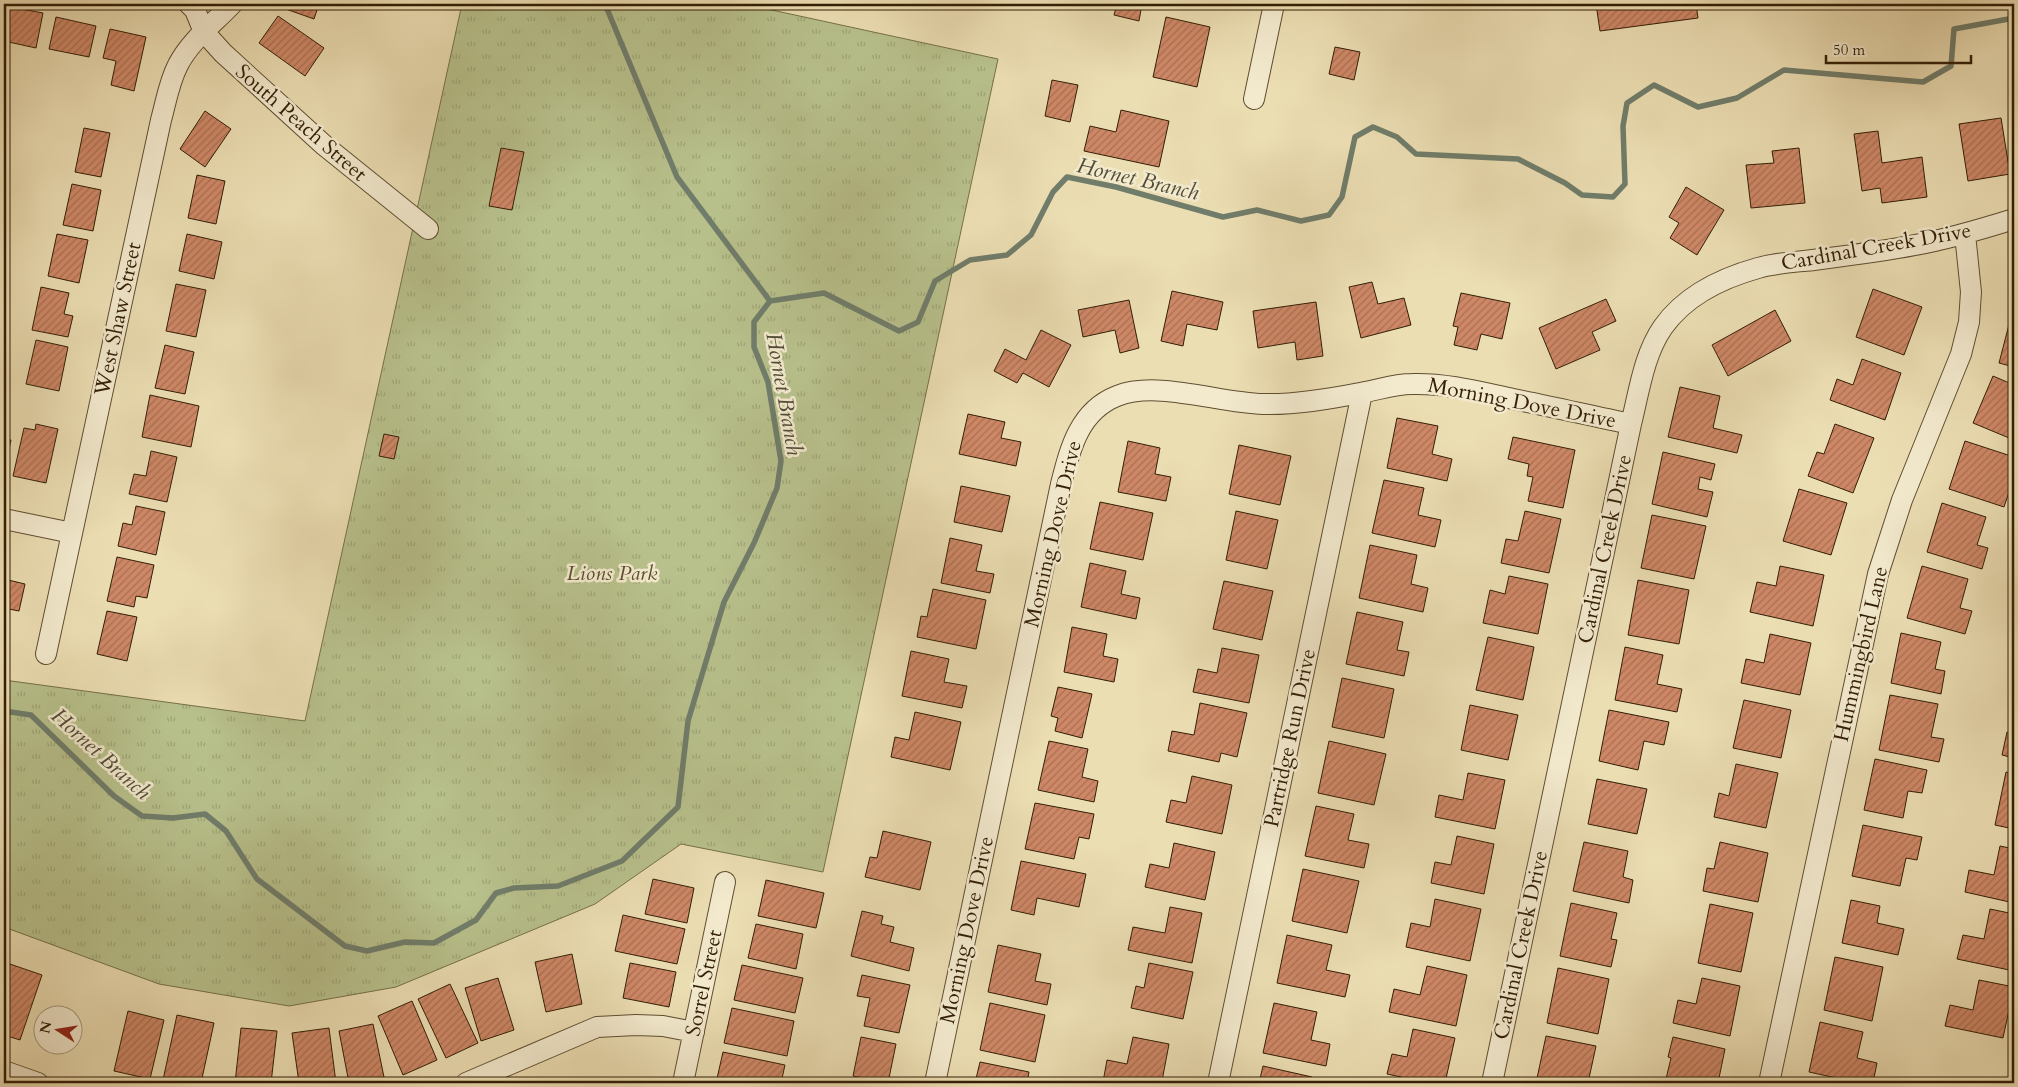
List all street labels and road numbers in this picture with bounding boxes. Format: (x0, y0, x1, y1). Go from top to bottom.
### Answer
street label: South Peach Street (229, 58, 373, 188)
street label: Cardinal Creek Drive (1779, 216, 1973, 278)
street label: West Shaw Street (87, 239, 148, 399)
street label: Morning Dove Drive (1425, 371, 1619, 435)
street label: Morning Dove Drive (1017, 438, 1089, 630)
street label: Cardinal Creek Drive (1571, 452, 1639, 646)
street label: Hummingbird Lane (1827, 563, 1895, 745)
street label: Partridge Run Drive (1257, 646, 1323, 830)
street label: Morning Dove Drive (933, 834, 1001, 1026)
street label: Cardinal Creek Drive (1487, 848, 1555, 1042)
street label: Sorrel Street (679, 927, 730, 1039)

